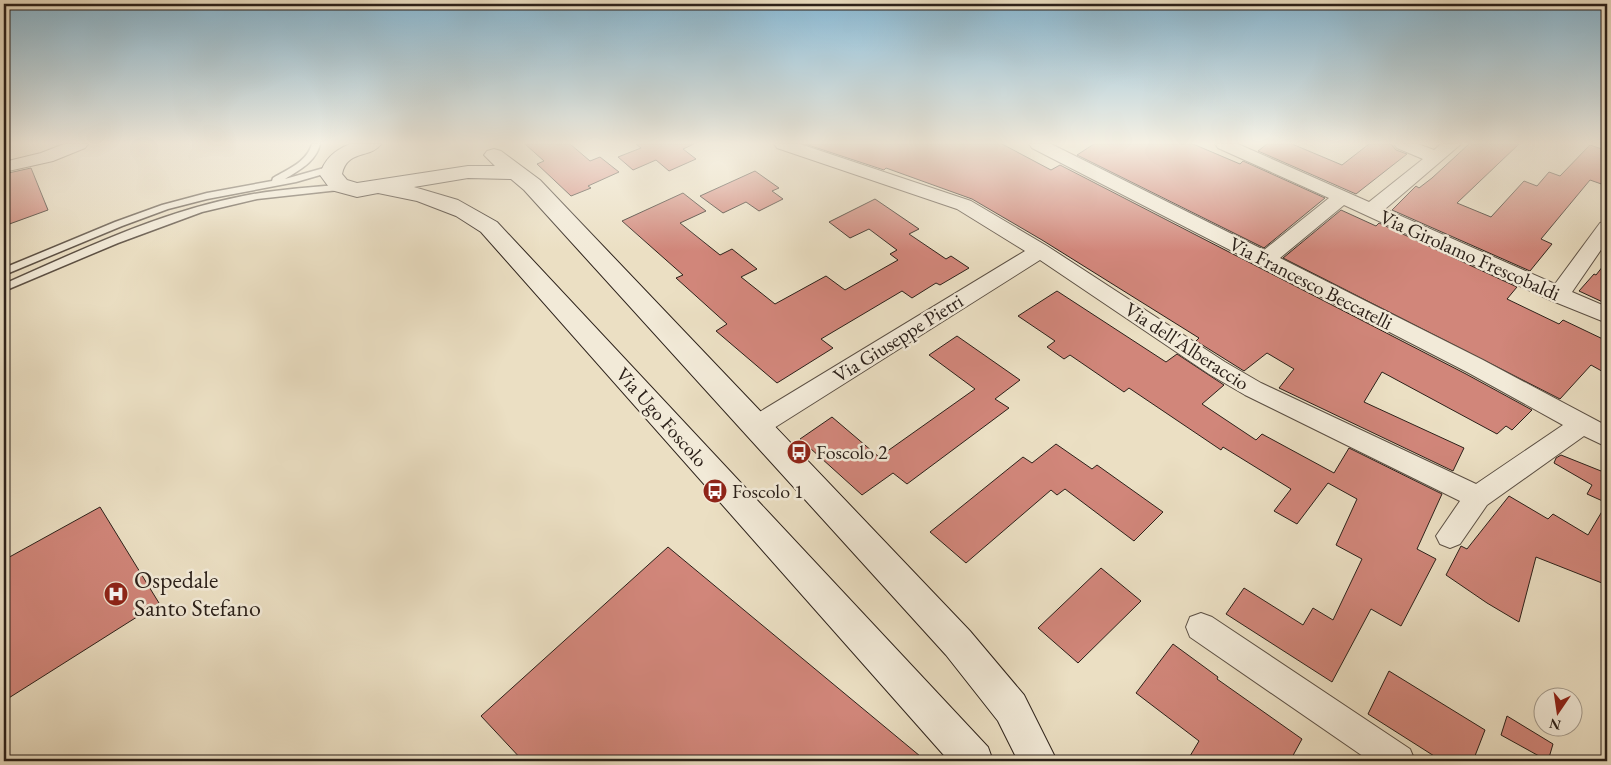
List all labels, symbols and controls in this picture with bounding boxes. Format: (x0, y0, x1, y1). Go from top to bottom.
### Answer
street label: Via Girolamo Frescobaldi (1376, 204, 1564, 306)
street label: Via Francesco Beccatelli (1225, 230, 1397, 336)
street label: Via Giuseppe Pietri (828, 288, 968, 388)
street label: Via dell'Alberaccio (1120, 296, 1254, 396)
street label: Via Ugo Foscolo (610, 362, 714, 472)
bus stop icon: Foscolo 2 (786, 439, 812, 465)
place label: Foscolo 2 (816, 439, 888, 465)
bus stop icon: Foscolo 1 (702, 478, 728, 504)
place label: Foscolo 1 (732, 478, 804, 504)
place label: Ospedale Santo Stefano (134, 564, 261, 623)
hospital icon: Ospedale Santo Stefano (103, 581, 129, 607)
north arrow (1534, 688, 1584, 738)
text: N (1547, 714, 1563, 735)

